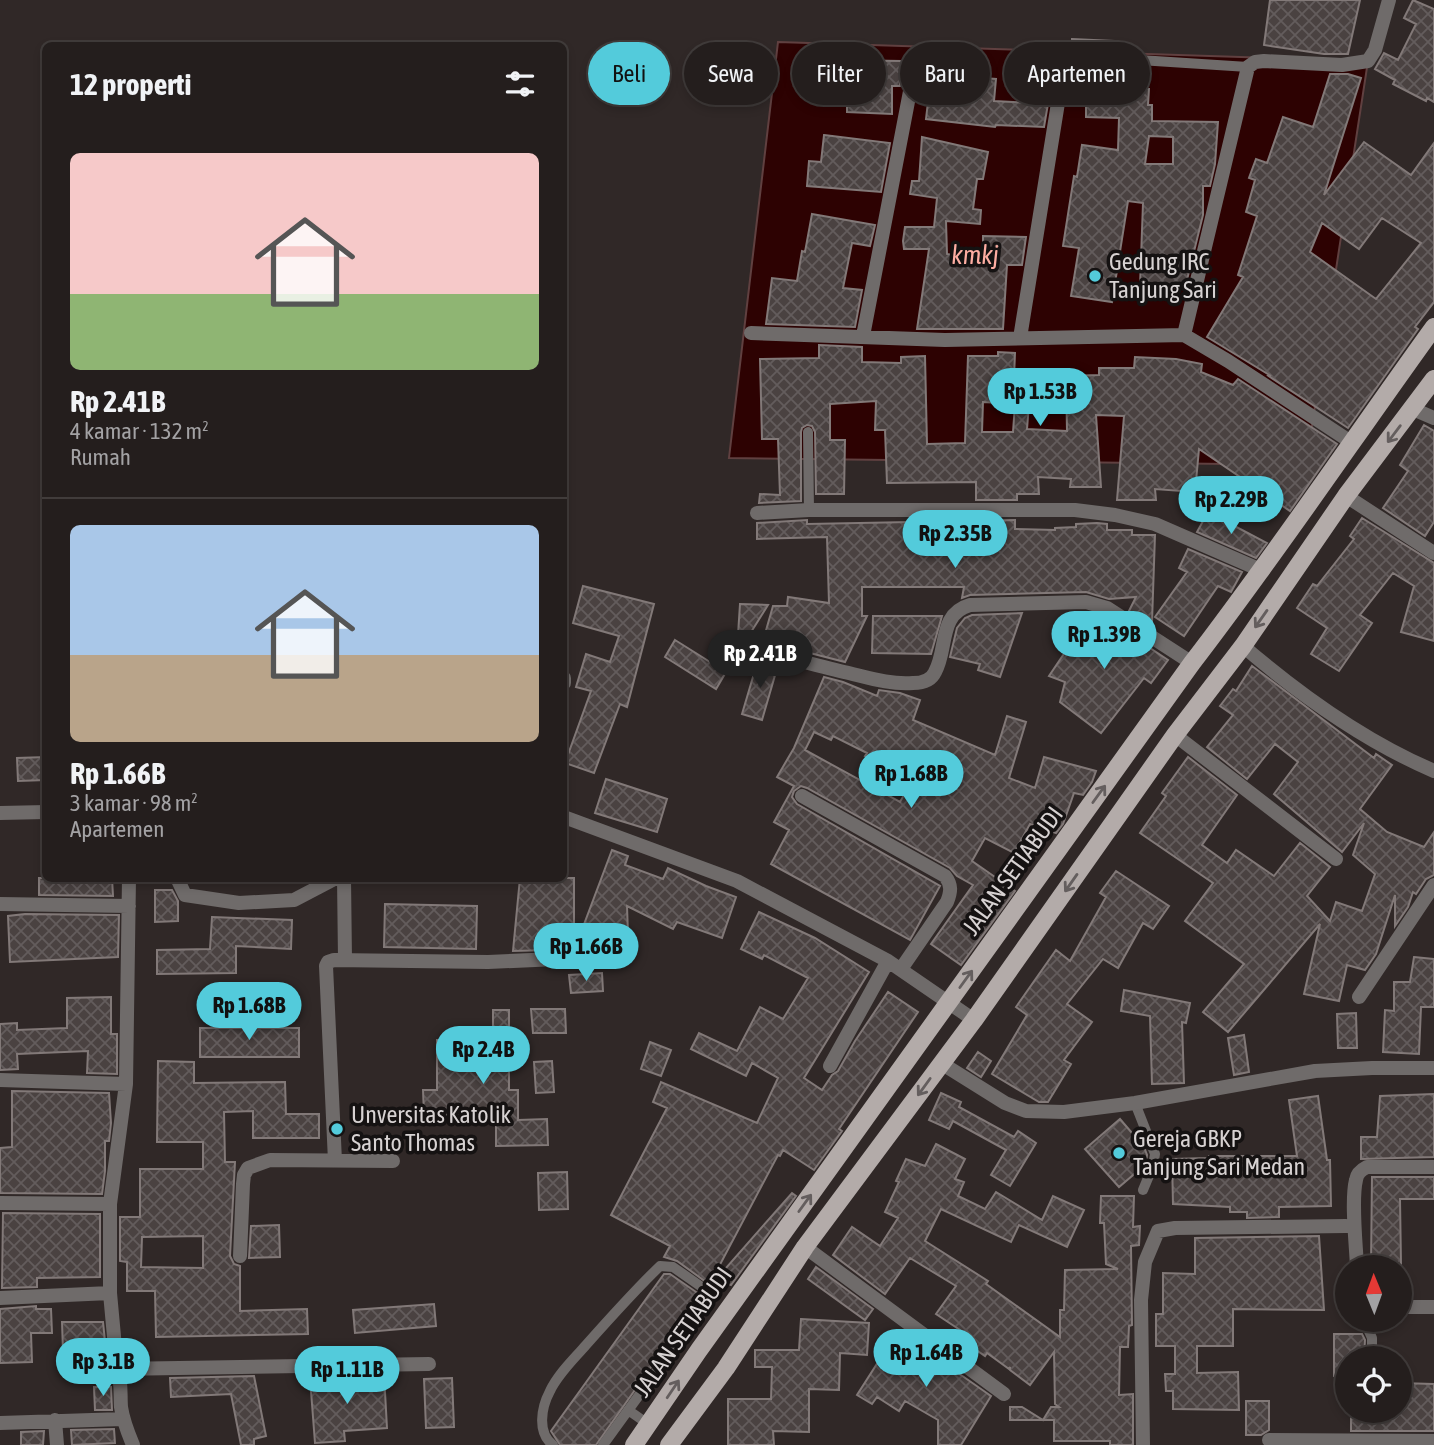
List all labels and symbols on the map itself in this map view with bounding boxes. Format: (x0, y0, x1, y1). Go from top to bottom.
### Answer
water label: kmkj (951, 240, 999, 270)
place label: Gedung IRC Tanjung Sari (1109, 248, 1217, 303)
marker: Gedung IRC Tanjung Sari (1087, 268, 1103, 284)
pin: Rp 1.53B (968, 368, 1112, 428)
one-way arrow (1386, 424, 1401, 443)
pin: Rp 2.29B (1159, 476, 1303, 536)
pin: Rp 2.35B (883, 510, 1027, 570)
one-way arrow (1254, 609, 1268, 628)
pin: Rp 1.39B (1032, 612, 1176, 671)
pin: Rp 2.41B (688, 630, 832, 690)
pin: Rp 1.68B (839, 750, 983, 810)
one-way arrow (1092, 785, 1106, 804)
street label: JALAN SETIABUDI (957, 801, 1068, 940)
one-way arrow (1064, 873, 1078, 892)
pin: Rp 1.66B (514, 923, 658, 983)
one-way arrow (959, 970, 973, 989)
pin: Rp 1.68B (177, 982, 321, 1042)
pin: Rp 2.4B (418, 1026, 548, 1086)
one-way arrow (916, 1077, 931, 1096)
place label: Unversitas Katolik Santo Thomas (351, 1101, 512, 1156)
marker: Unversitas Katolik Santo Thomas (329, 1121, 345, 1137)
place label: Gereja GBKP Tanjung Sari Medan (1133, 1125, 1305, 1180)
marker: Gereja GBKP Tanjung Sari Medan (1111, 1145, 1127, 1161)
one-way arrow (797, 1194, 812, 1213)
north arrow (1335, 1255, 1412, 1332)
street label: JALAN SETIABUDI (628, 1262, 737, 1402)
pin: Rp 1.64B (854, 1330, 998, 1389)
pin: Rp 3.1B (38, 1338, 168, 1398)
pin: Rp 1.11B (275, 1346, 419, 1406)
one-way arrow (666, 1379, 680, 1399)

